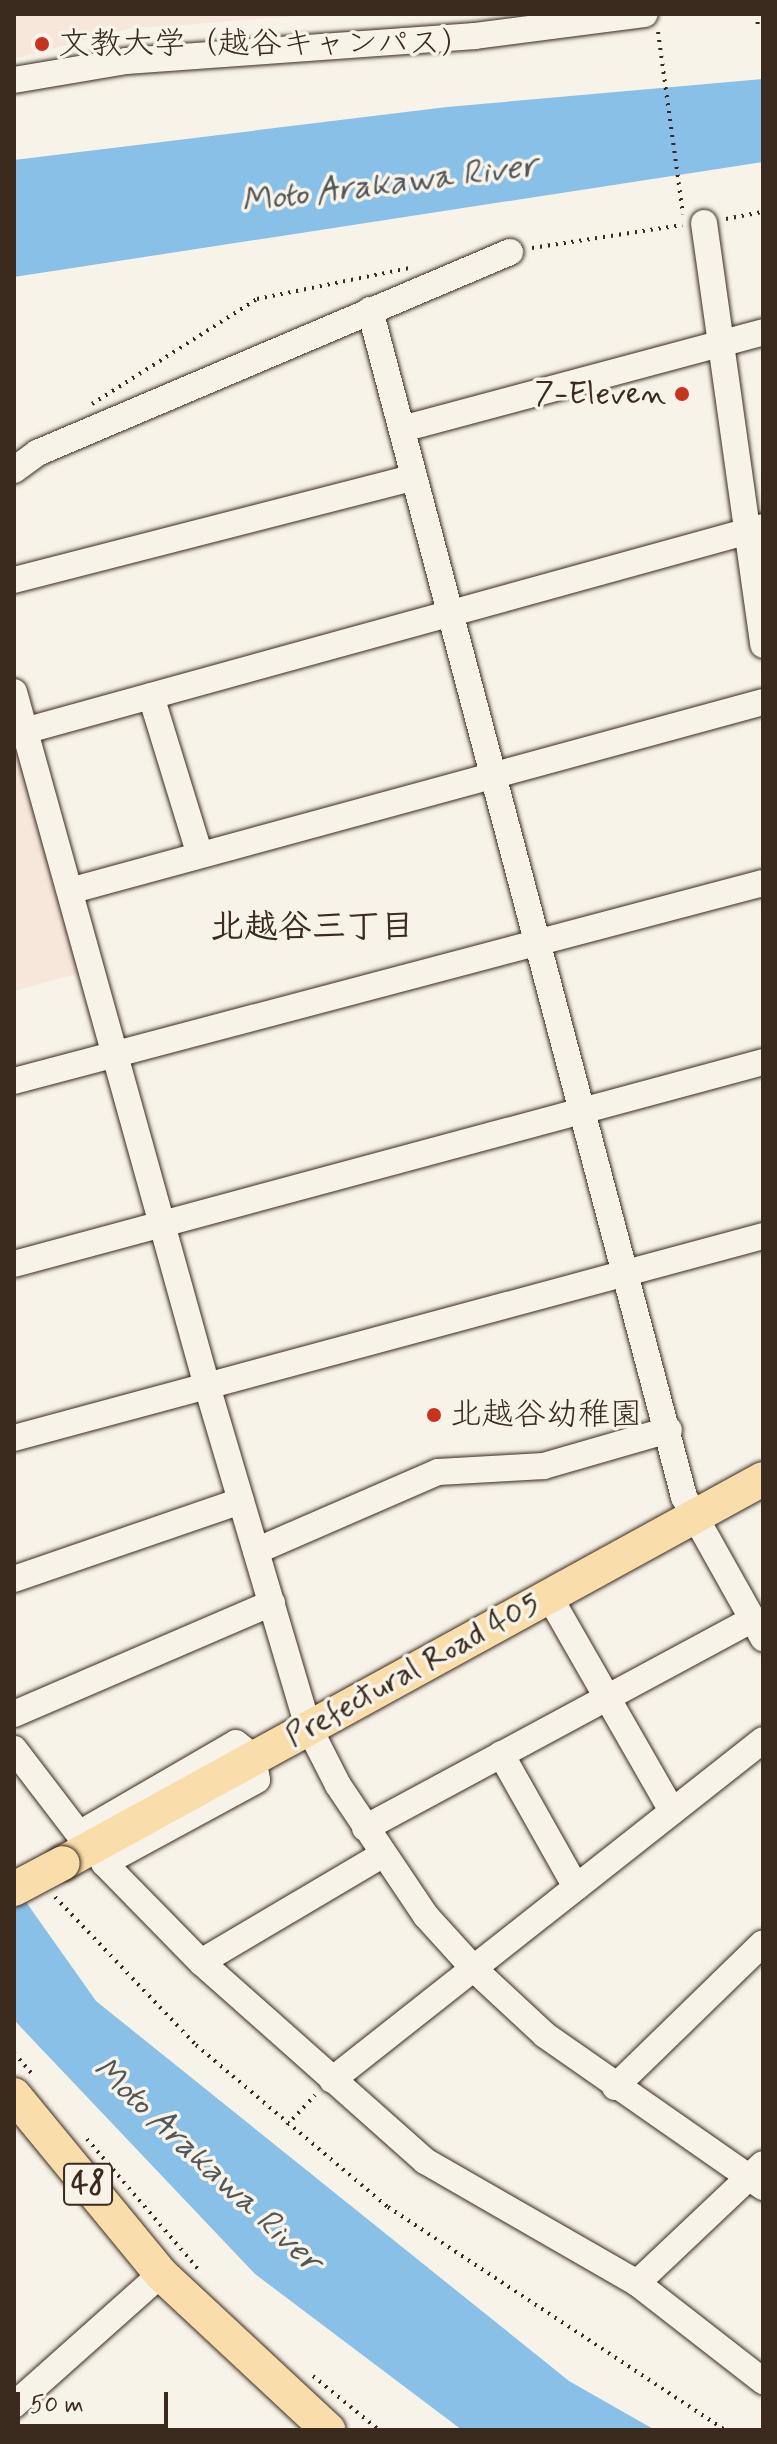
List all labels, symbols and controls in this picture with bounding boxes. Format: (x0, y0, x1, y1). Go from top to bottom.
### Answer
place label: 文教大学（越谷キャンパス） (58, 25, 474, 63)
marker: 文教大学（越谷キャンパス） (33, 35, 51, 53)
water label: Moto Arakawa River (239, 146, 539, 222)
place label: 7-Eleven (534, 375, 666, 413)
marker: 7-Eleven (673, 385, 691, 403)
district label: 北越谷三丁目 (210, 908, 414, 948)
place label: 北越谷幼稚園 (450, 1396, 642, 1434)
marker: 北越谷幼稚園 (425, 1406, 443, 1424)
street label: Prefectural Road 405 (280, 1584, 546, 1756)
water label: Moto Arakawa River (85, 2049, 329, 2281)
road number: 48 (62, 2158, 114, 2210)
scale bar (20, 2376, 172, 2426)
text: 50 m (30, 2390, 84, 2421)

